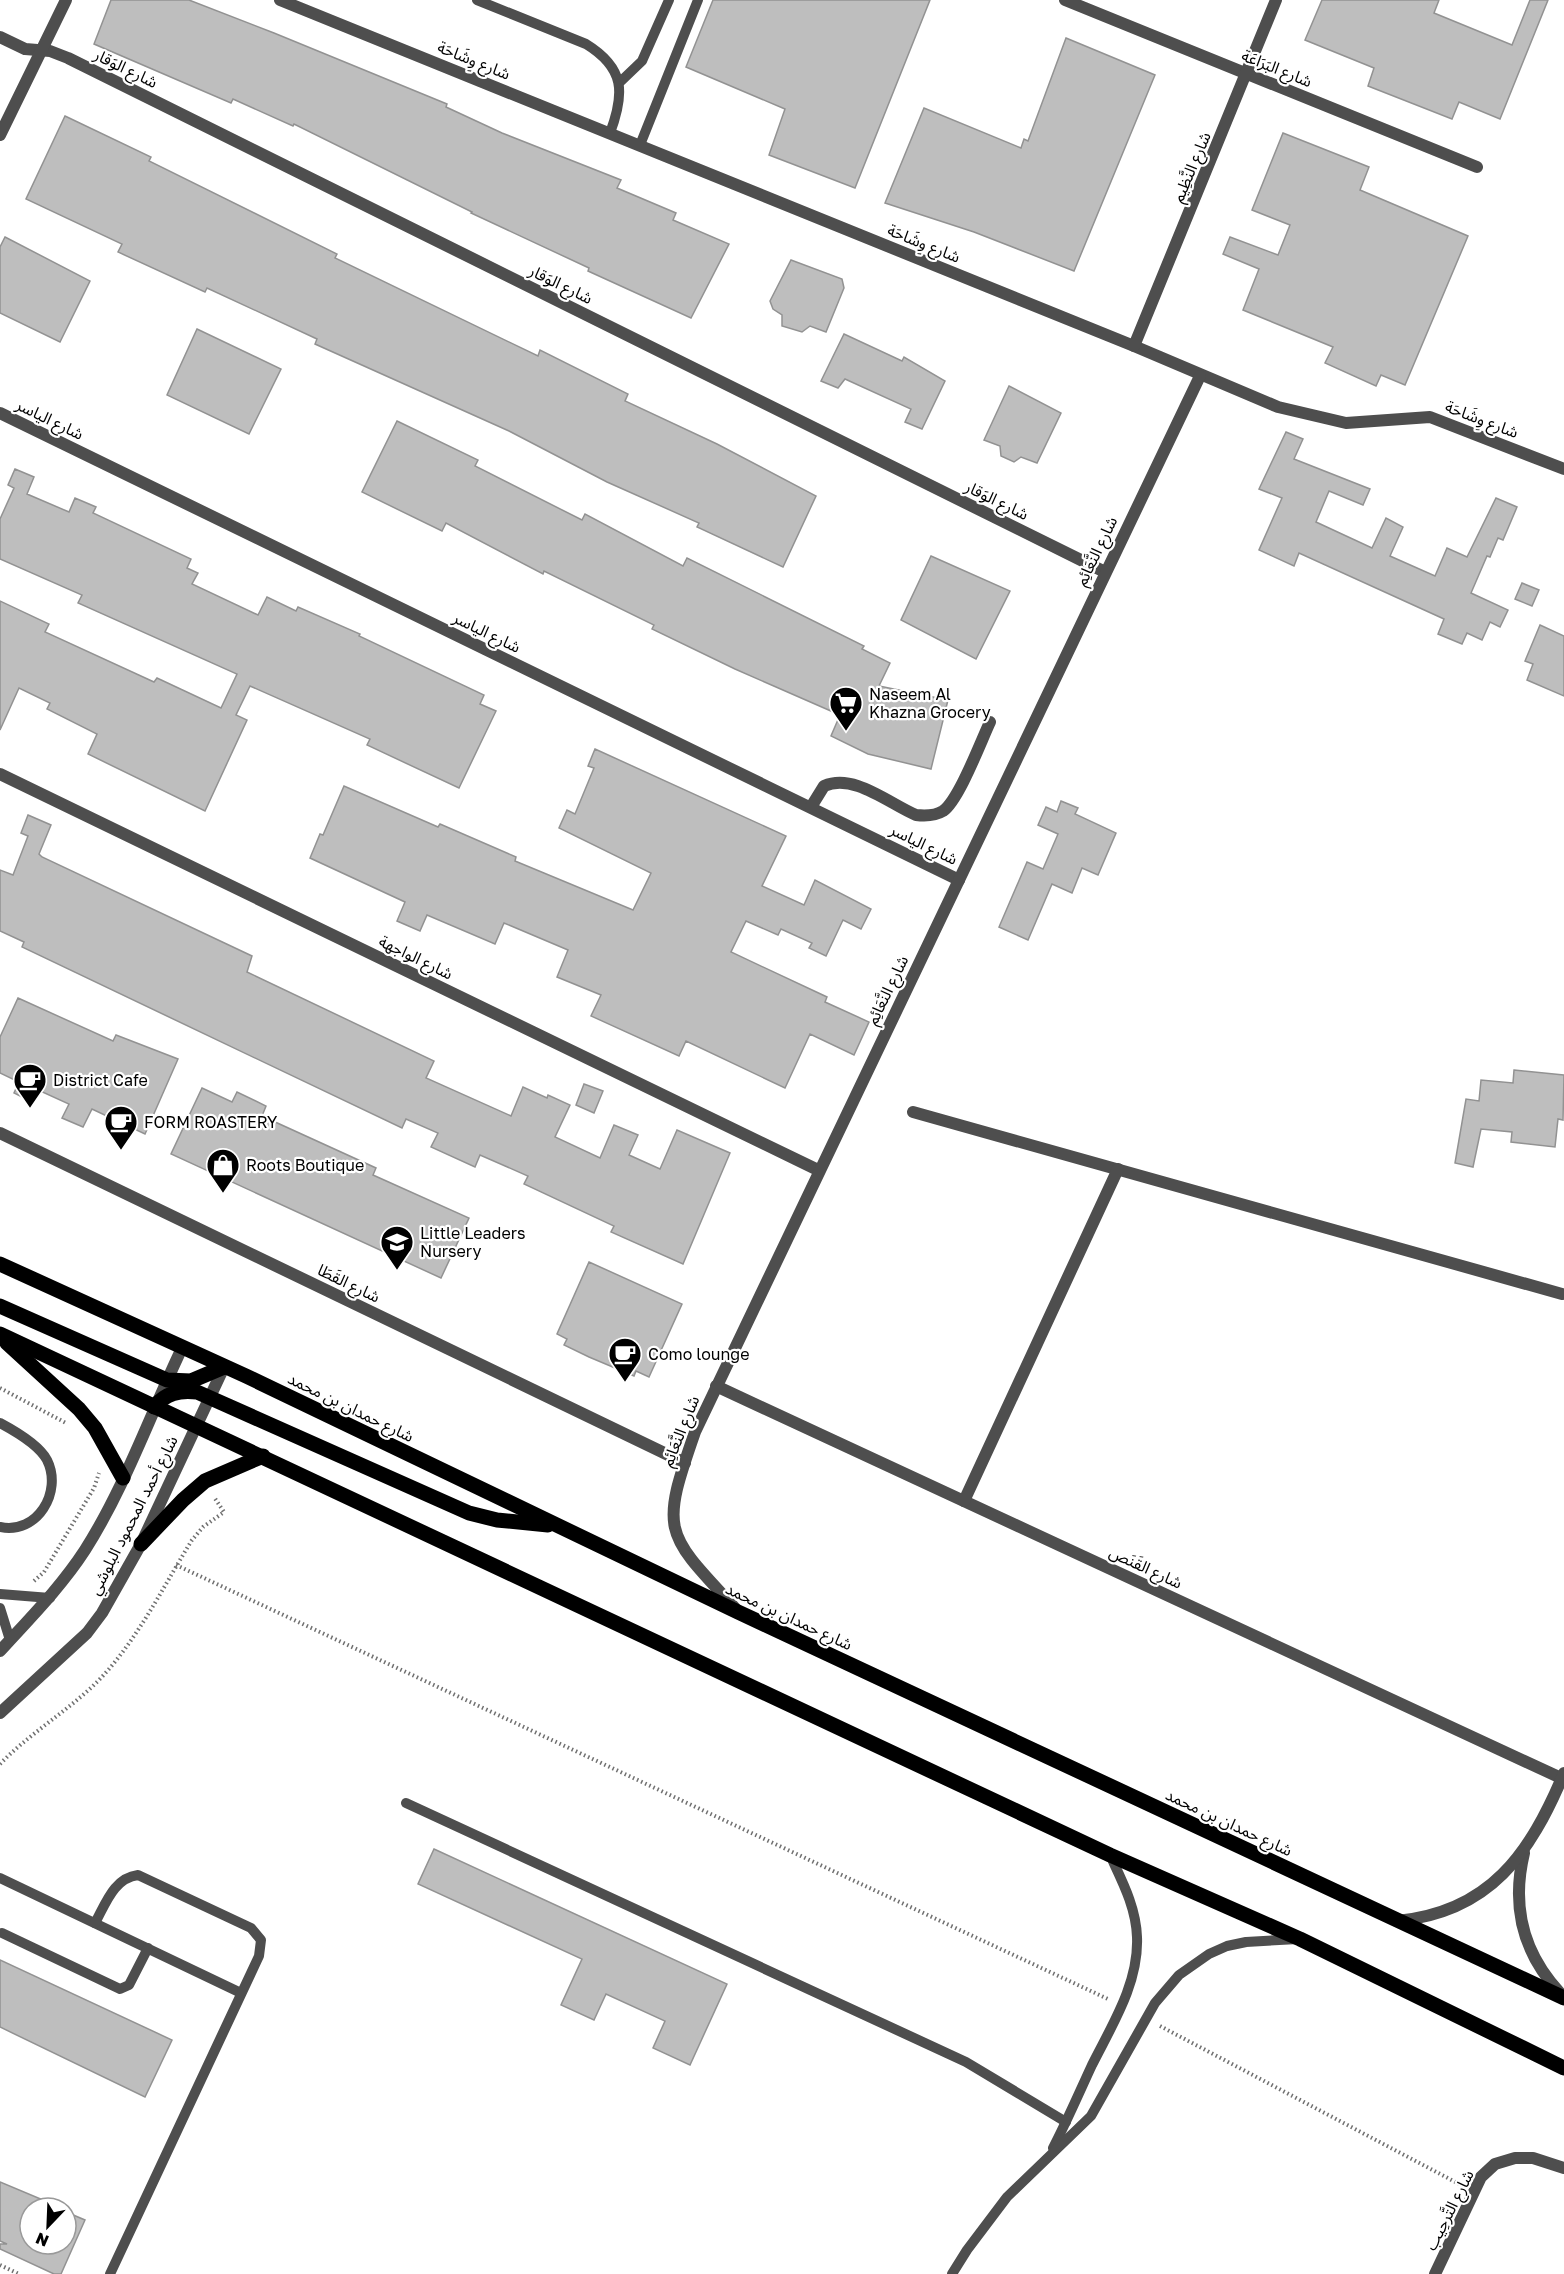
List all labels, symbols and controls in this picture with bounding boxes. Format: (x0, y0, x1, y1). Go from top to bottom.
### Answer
street label: شارع وِشَاحَة (434, 36, 513, 86)
street label: شارع الوَقار (89, 44, 161, 95)
street label: شارع البَرَاعَة (1238, 45, 1315, 94)
street label: شارع النَّظِيم (1167, 129, 1218, 207)
street label: شارع وِشَاحَة (884, 219, 963, 269)
street label: شارع الوَقار (524, 260, 596, 311)
street label: شارع الياسر (11, 394, 87, 447)
street label: شارع وِشَاحَة (1442, 396, 1521, 445)
street label: شارع الوَقار (960, 476, 1032, 527)
street label: شارع النَّعَائِم (1071, 513, 1124, 590)
street label: شارع الياسر (448, 607, 524, 660)
place label: Naseem Al Khazna Grocery (869, 684, 991, 722)
supermarket icon: Naseem Al Khazna Grocery (828, 685, 864, 732)
street label: شارع الياسر (885, 819, 961, 872)
street label: شارع الواجهة (374, 931, 456, 986)
street label: شارع النَّعَائِم (862, 952, 915, 1029)
cafe icon: District Cafe (12, 1062, 48, 1109)
place label: District Cafe (53, 1070, 148, 1090)
cafe icon: FORM ROASTERY (103, 1104, 139, 1151)
place label: FORM ROASTERY (144, 1112, 278, 1132)
shop icon: Roots Boutique (205, 1147, 241, 1194)
place label: Roots Boutique (246, 1155, 364, 1175)
place label: Little Leaders Nursery (420, 1223, 525, 1261)
school or university icon: Little Leaders Nursery (379, 1224, 415, 1271)
street label: شارع القَطَا (313, 1259, 384, 1309)
cafe icon: Como lounge (607, 1336, 643, 1383)
place label: Como lounge (648, 1344, 749, 1364)
street label: شارع حمدان بن محمد (284, 1368, 417, 1449)
street label: شارع النَّعَائِم (657, 1393, 706, 1471)
street label: شارع أحمد المحمود البلوشي (84, 1432, 185, 1599)
street label: شارع القَنَص (1105, 1541, 1186, 1595)
street label: شارع حمدان بن محمد (721, 1578, 856, 1657)
street label: شارع حمدان بن محمد (1161, 1784, 1296, 1863)
street label: شارع التَّرحِيب (1420, 2166, 1480, 2255)
north arrow (18, 2196, 78, 2256)
text: N (33, 2228, 52, 2251)

